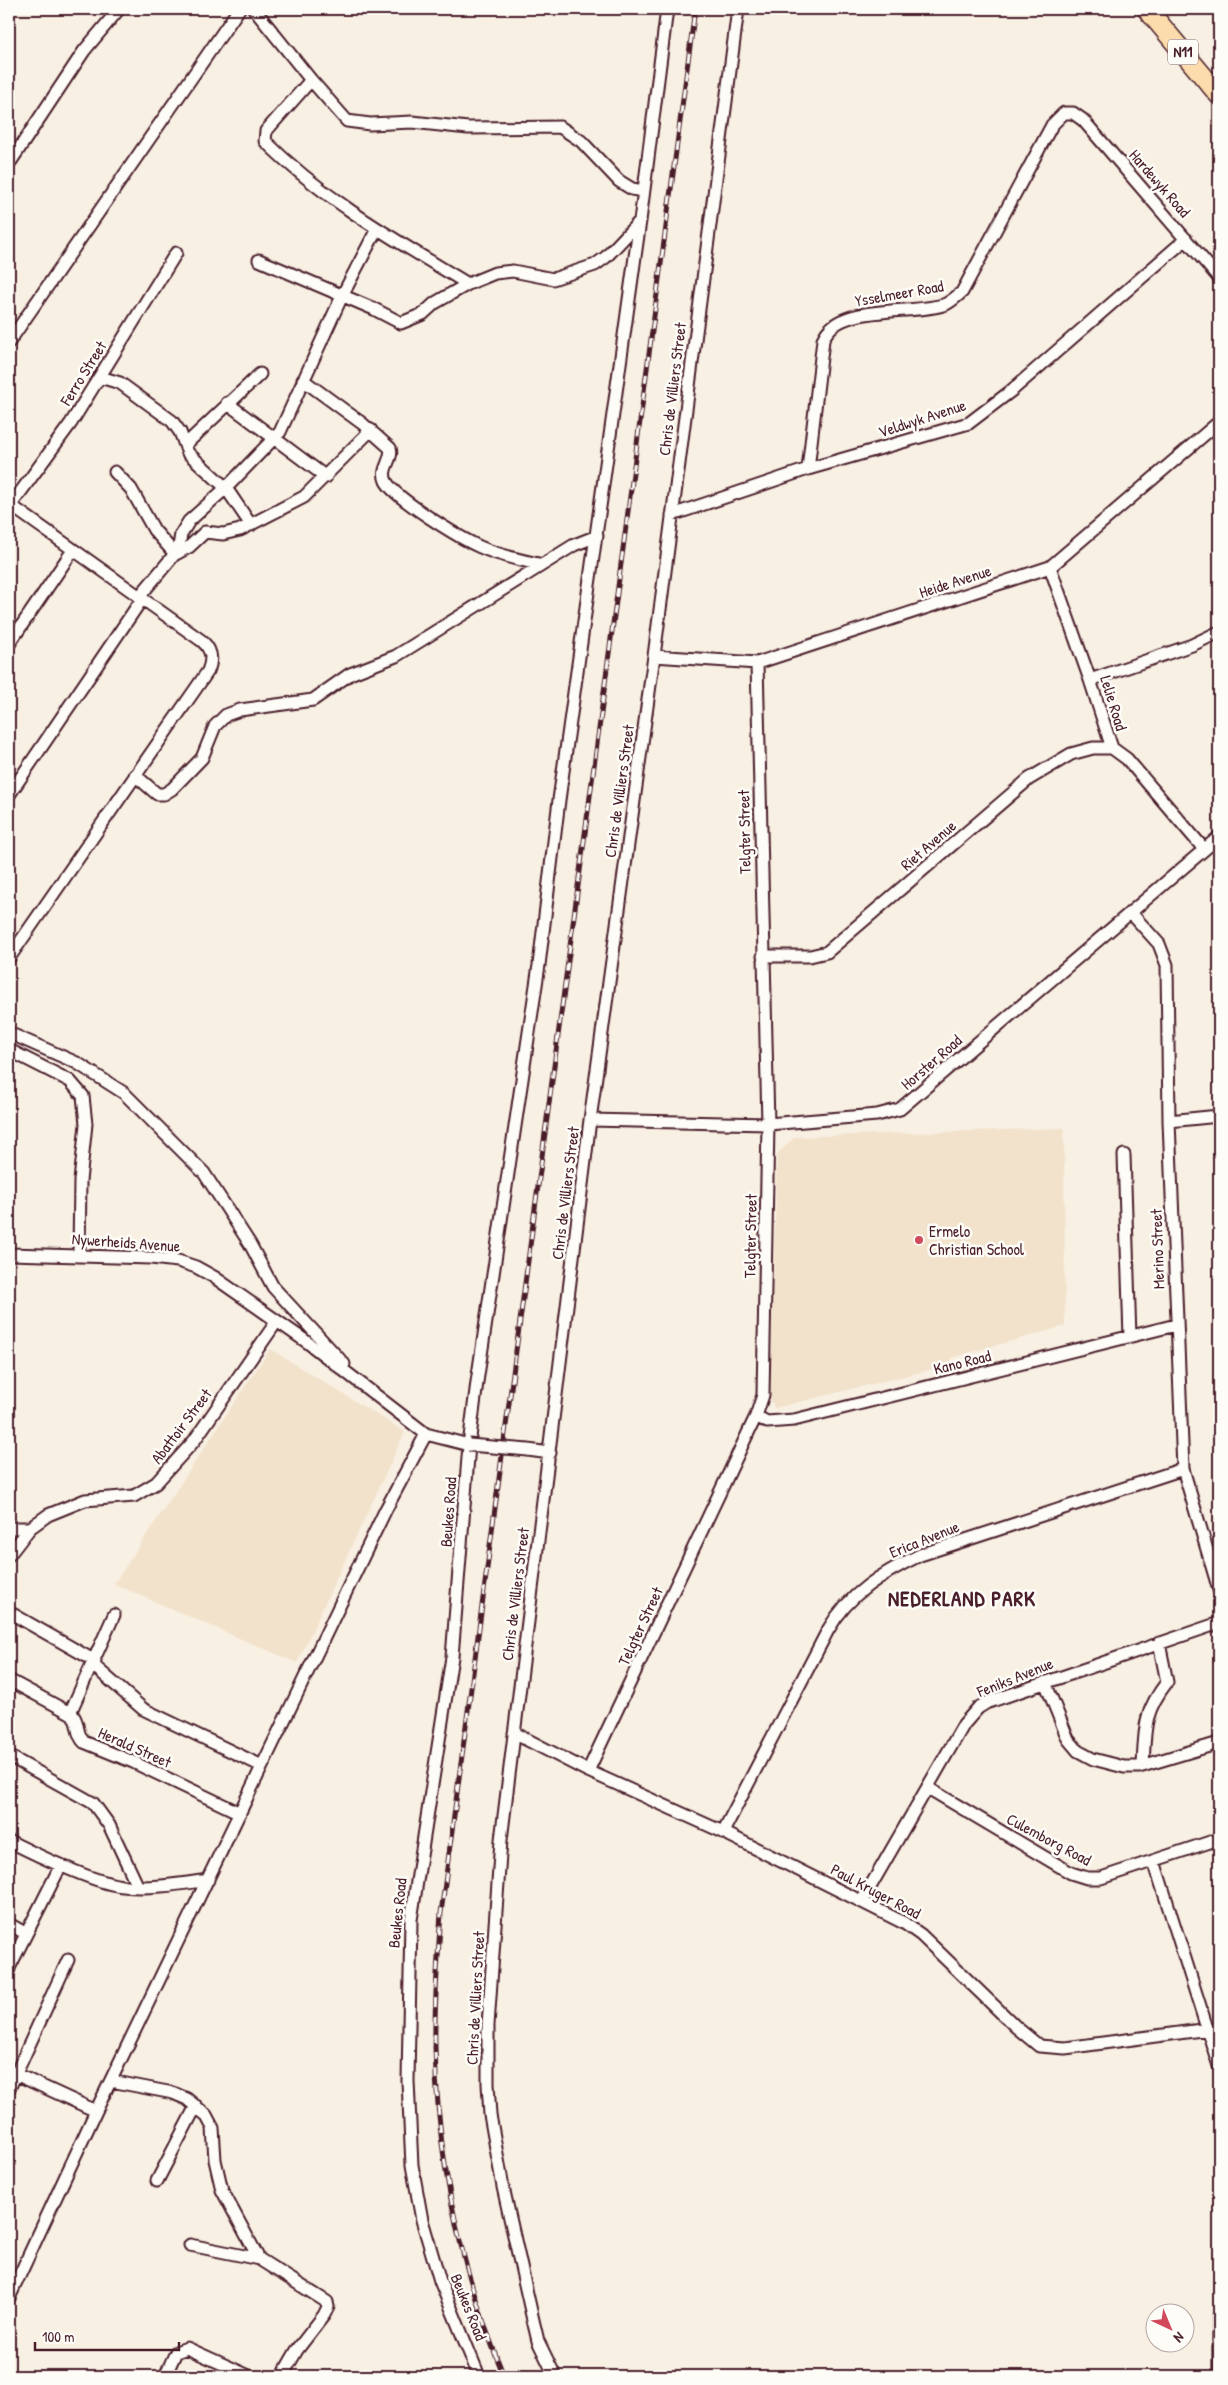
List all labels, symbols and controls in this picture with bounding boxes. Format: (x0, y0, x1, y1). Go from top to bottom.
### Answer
road number: N11 (1168, 40, 1198, 64)
street label: Hardewyk Road (1124, 144, 1196, 222)
street label: Ysselmeer Road (853, 274, 945, 312)
street label: Chris de Villiers Street (653, 321, 691, 457)
street label: Ferro Street (54, 336, 112, 410)
street label: Veldwyk Avenue (875, 393, 969, 443)
street label: Heide Avenue (916, 559, 994, 603)
street label: Lelie Road (1095, 673, 1133, 733)
street label: Chris de Villiers Street (599, 723, 639, 859)
street label: Telgter Street (732, 789, 756, 874)
street label: Riet Avenue (896, 814, 961, 875)
street label: Horster Road (896, 1029, 966, 1095)
street label: Chris de Villiers Street (546, 1125, 584, 1261)
street label: Telgter Street (738, 1193, 762, 1278)
street label: Merino Street (1145, 1208, 1169, 1289)
place label: Ermelo Christian School (929, 1220, 1025, 1260)
street label: Nywerheids Avenue (71, 1227, 182, 1257)
marker: Ermelo Christian School (913, 1234, 925, 1246)
street label: Kano Road (931, 1344, 993, 1380)
street label: Abattoir Street (145, 1384, 217, 1468)
street label: Beukes Road (435, 1476, 461, 1548)
street label: Erica Avenue (886, 1515, 963, 1563)
street label: Chris de Villiers Street (496, 1526, 534, 1662)
street label: Telgter Street (612, 1583, 668, 1669)
district label: NEDERLAND PARK (888, 1584, 1036, 1613)
street label: Feniks Avenue (973, 1652, 1057, 1703)
street label: Herald Street (95, 1721, 175, 1773)
street label: Culemborg Road (1003, 1807, 1095, 1871)
street label: Paul Kruger Road (827, 1858, 925, 1924)
street label: Beukes Road (382, 1877, 412, 1949)
street label: Chris de Villiers Street (461, 1930, 490, 2066)
street label: Beukes Road (446, 2270, 492, 2344)
north arrow (1146, 2302, 1196, 2352)
scale bar (35, 2320, 179, 2352)
text: 100 m (42, 2326, 75, 2347)
text: N (1170, 2328, 1189, 2348)

